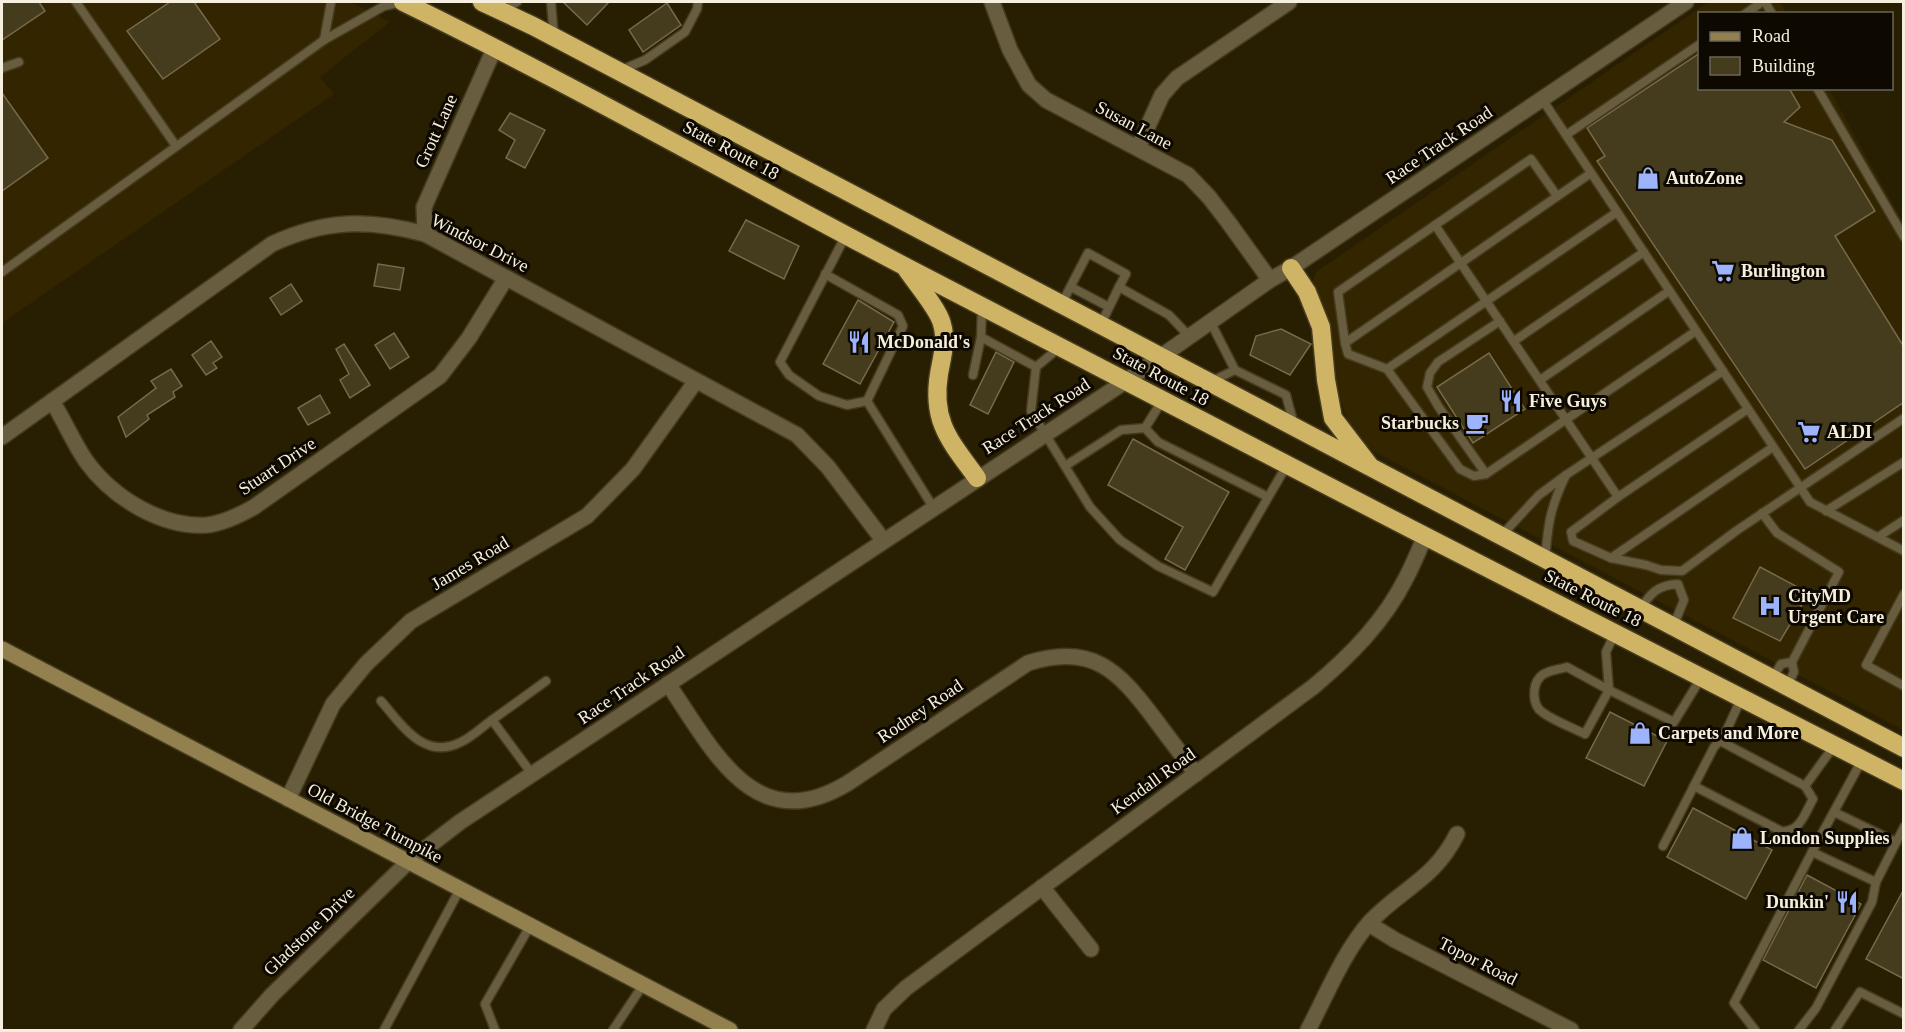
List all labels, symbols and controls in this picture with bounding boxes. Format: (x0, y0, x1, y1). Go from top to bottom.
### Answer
legend (1698, 12, 1893, 90)
text: Road (1752, 26, 1790, 46)
text: Building (1752, 56, 1815, 76)
street label: Grott Lane (411, 91, 461, 171)
street label: Susan Lane (1092, 97, 1176, 153)
street label: Race Track Road (1382, 102, 1496, 188)
street label: State Route 18 (680, 116, 782, 184)
shop icon: AutoZone (1635, 165, 1661, 191)
place label: AutoZone (1666, 168, 1743, 188)
street label: Windsor Drive (428, 210, 532, 276)
supermarket icon: Burlington (1710, 258, 1736, 284)
place label: Burlington (1741, 261, 1825, 281)
restaurant icon: McDonald's (846, 329, 872, 355)
place label: McDonald's (877, 332, 970, 352)
street label: State Route 18 (1110, 342, 1212, 410)
street label: Race Track Road (979, 374, 1093, 458)
restaurant icon: Five Guys (1498, 388, 1524, 414)
place label: Five Guys (1529, 391, 1607, 411)
cafe icon: Starbucks (1464, 410, 1490, 436)
place label: Starbucks (1381, 413, 1459, 433)
supermarket icon: ALDI (1796, 419, 1822, 445)
place label: ALDI (1827, 422, 1872, 442)
street label: Stuart Drive (235, 433, 319, 499)
street label: James Road (428, 532, 512, 594)
street label: State Route 18 (1541, 565, 1645, 631)
place label: CityMD Urgent Care (1788, 586, 1884, 627)
hospital icon: CityMD Urgent Care (1757, 593, 1783, 619)
street label: Race Track Road (574, 642, 688, 728)
street label: Rodney Road (874, 675, 966, 747)
shop icon: Carpets and More (1627, 720, 1653, 746)
place label: Carpets and More (1658, 723, 1799, 743)
street label: Kendall Road (1107, 744, 1199, 818)
street label: Old Bridge Turnpike (304, 779, 446, 867)
shop icon: London Supplies (1729, 825, 1755, 851)
place label: London Supplies (1760, 828, 1890, 848)
street label: Gladstone Drive (259, 883, 359, 979)
restaurant icon: Dunkin' (1834, 889, 1860, 915)
place label: Dunkin' (1766, 892, 1829, 912)
street label: Topor Road (1435, 933, 1521, 989)

